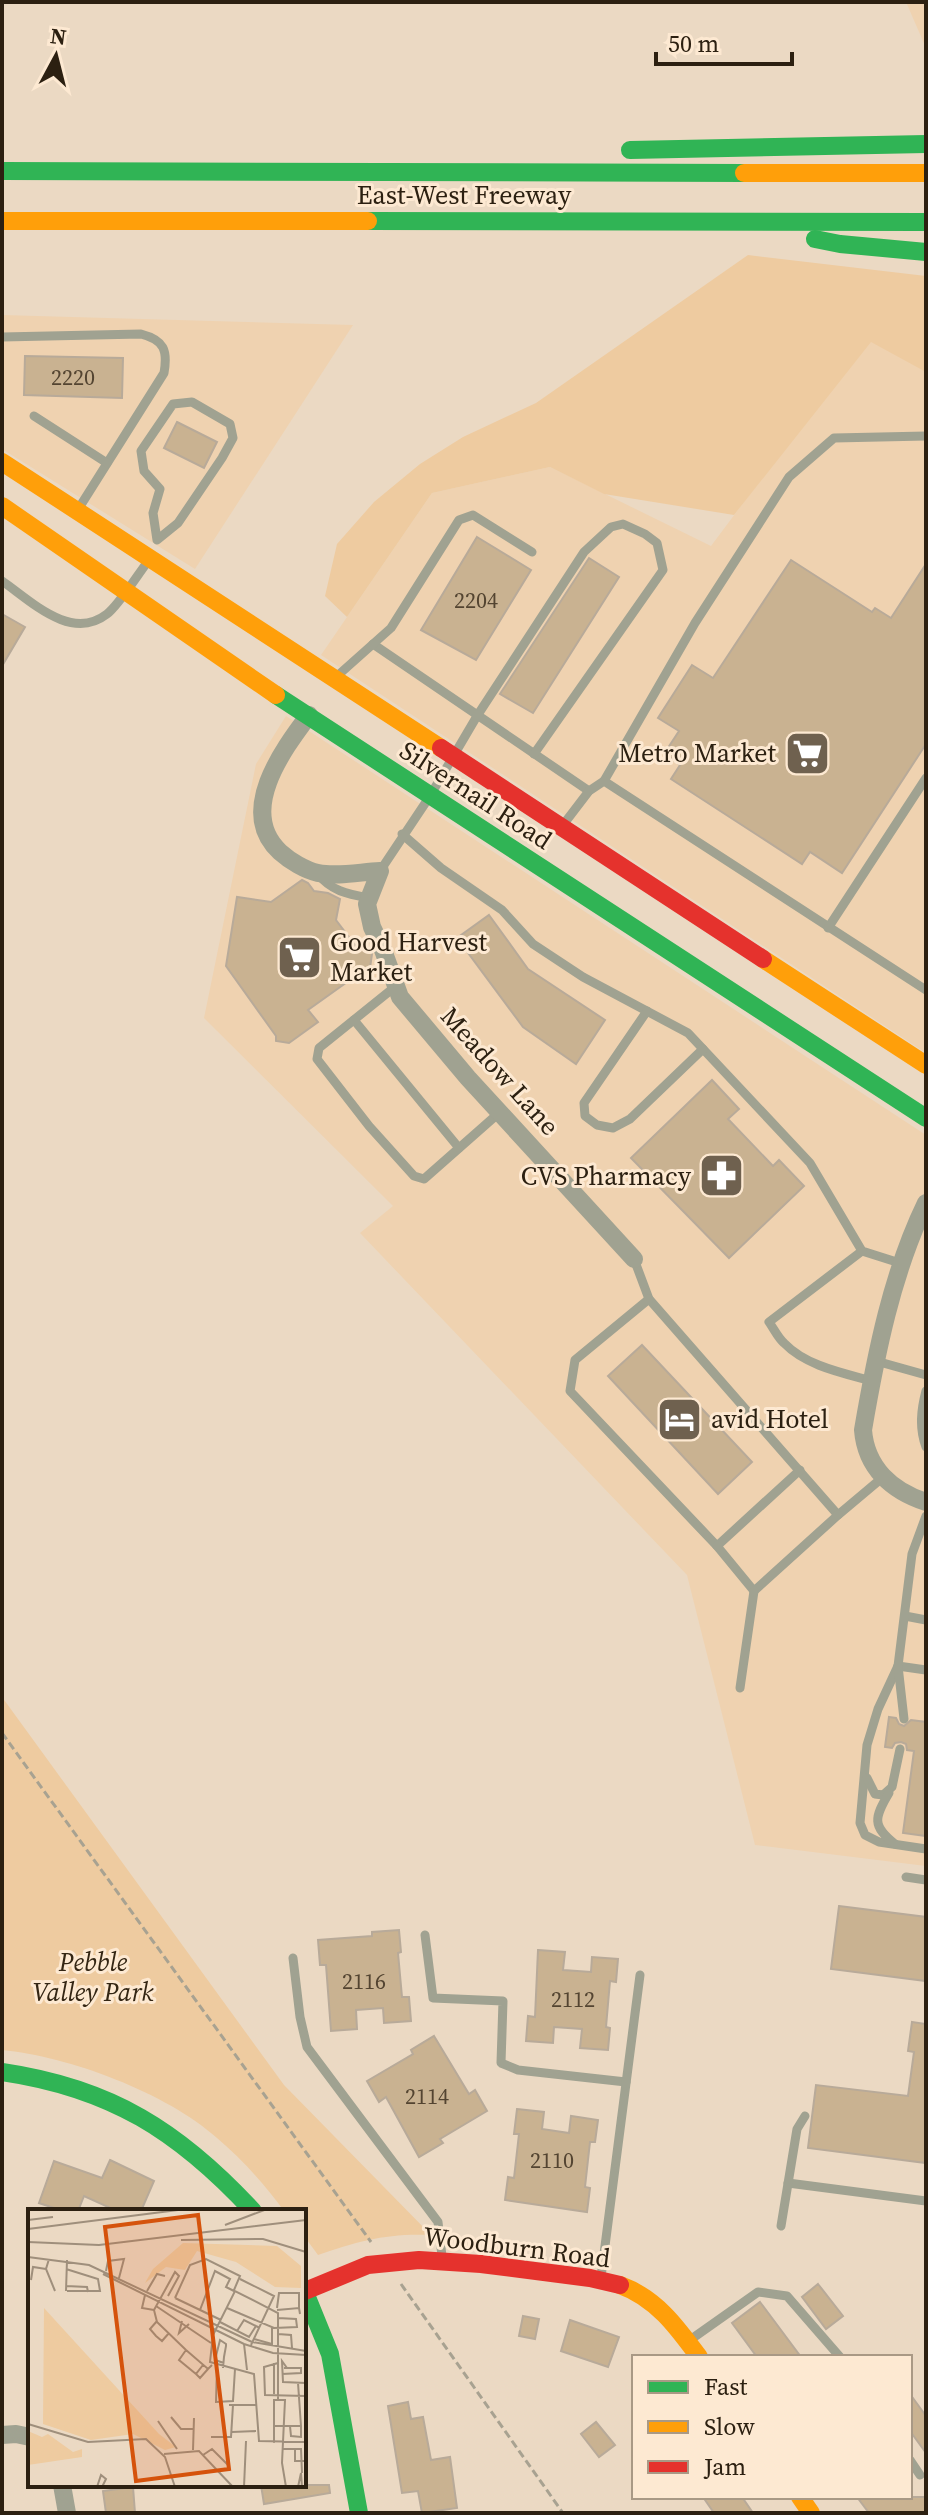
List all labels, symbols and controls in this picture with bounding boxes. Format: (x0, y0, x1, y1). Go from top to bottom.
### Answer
north arrow (16, 16, 96, 96)
scale bar (656, 16, 792, 66)
text: N (49, 20, 68, 52)
text: 50 m (668, 27, 719, 60)
street label: East-West Freeway (357, 177, 572, 213)
house number: 2220 (51, 362, 95, 392)
house number: 2204 (454, 585, 498, 615)
supermarket icon: Metro Market (783, 729, 831, 777)
street label: Silvernail Road (393, 732, 559, 858)
place label: Metro Market (618, 735, 777, 771)
place label: Good Harvest Market (330, 924, 488, 990)
supermarket icon: Good Harvest Market (275, 933, 323, 981)
street label: Meadow Lane (433, 999, 567, 1143)
pharmacy icon: CVS Pharmacy (698, 1152, 746, 1200)
place label: CVS Pharmacy (521, 1158, 692, 1194)
hotel icon: avid Hotel (656, 1395, 704, 1443)
place label: avid Hotel (711, 1401, 829, 1437)
park label: Pebble Valley Park (32, 1944, 154, 2010)
house number: 2116 (342, 1966, 386, 1996)
house number: 2112 (551, 1984, 595, 2014)
house number: 2114 (405, 2081, 449, 2111)
house number: 2110 (530, 2145, 574, 2175)
inset map (28, 2209, 306, 2487)
street label: Woodburn Road (421, 2218, 613, 2276)
legend (632, 2355, 912, 2499)
text: Fast (704, 2370, 748, 2403)
text: Slow (704, 2410, 755, 2443)
text: Jam (703, 2450, 746, 2483)

